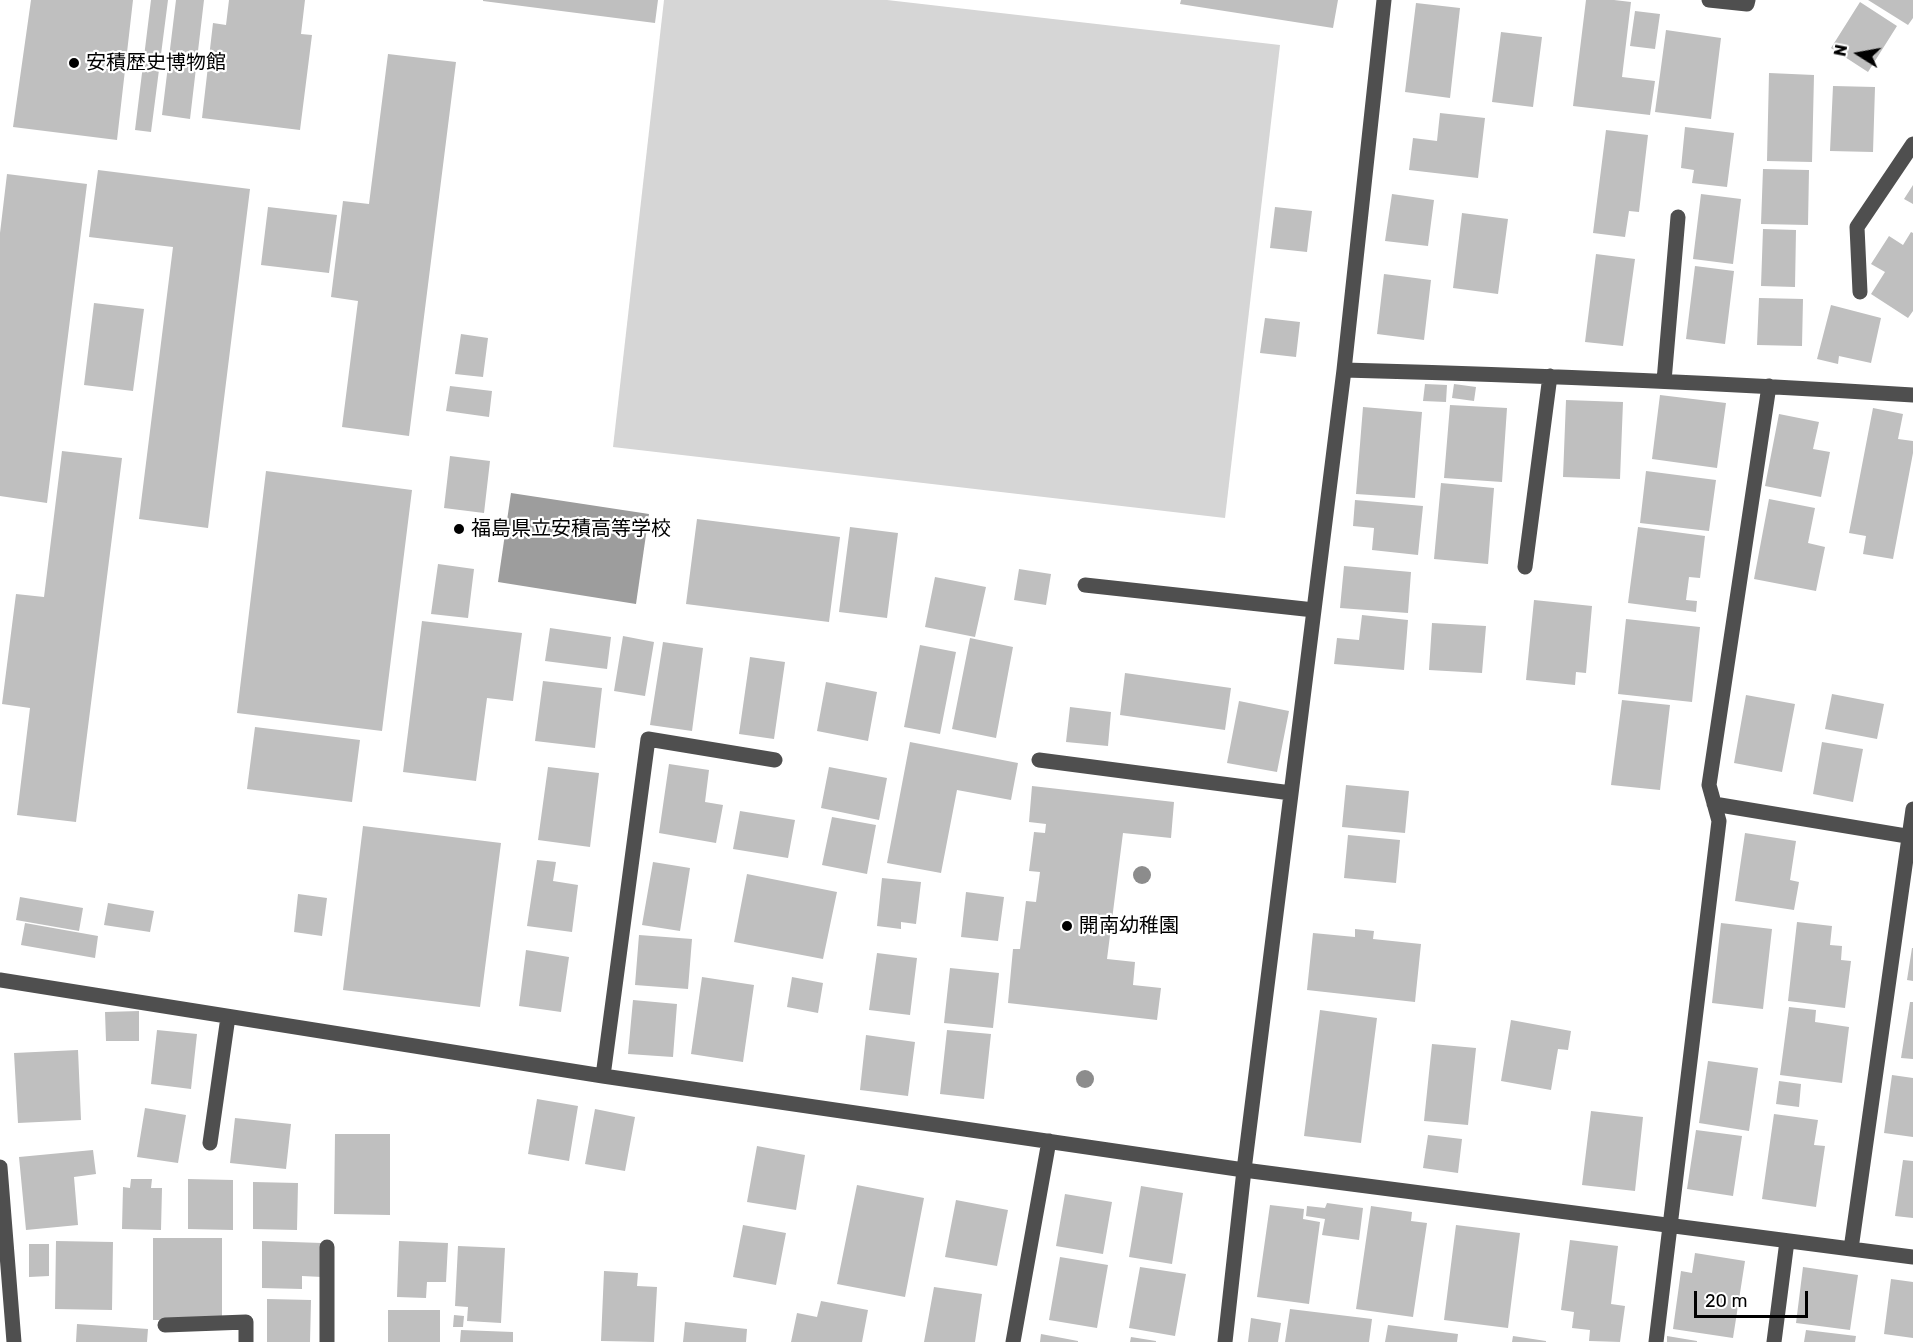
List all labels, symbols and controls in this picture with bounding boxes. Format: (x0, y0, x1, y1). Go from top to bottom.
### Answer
north arrow (1829, 24, 1889, 84)
text: N (1830, 43, 1851, 58)
place label: 安積歴史博物館 (86, 51, 226, 75)
marker: 安積歴史博物館 (67, 56, 81, 70)
place label: 福島県立安積高等学校 (471, 517, 671, 541)
marker: 福島県立安積高等学校 (452, 522, 466, 536)
place label: 開南幼稚園 (1079, 914, 1179, 938)
marker: 開南幼稚園 (1060, 919, 1074, 933)
scale bar (1697, 1279, 1811, 1317)
text: 20 m (1705, 1290, 1747, 1312)

